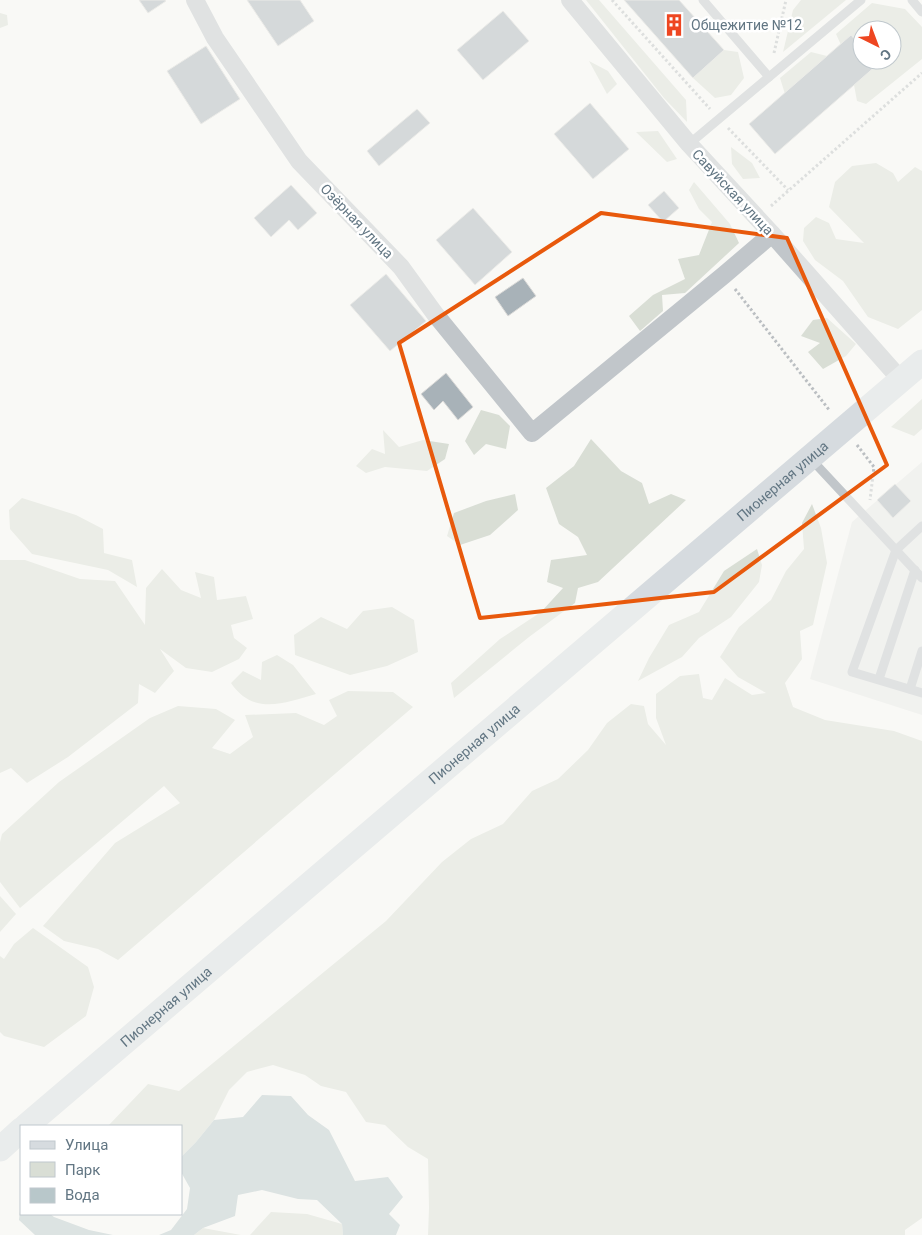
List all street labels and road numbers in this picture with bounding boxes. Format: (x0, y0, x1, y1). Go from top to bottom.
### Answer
street label: Савуйская улица (689, 146, 777, 238)
street label: Озёрная улица (317, 180, 397, 262)
street label: Пионерная улица (733, 438, 831, 524)
street label: Пионерная улица (425, 701, 523, 787)
street label: Пионерная улица (117, 963, 215, 1050)

